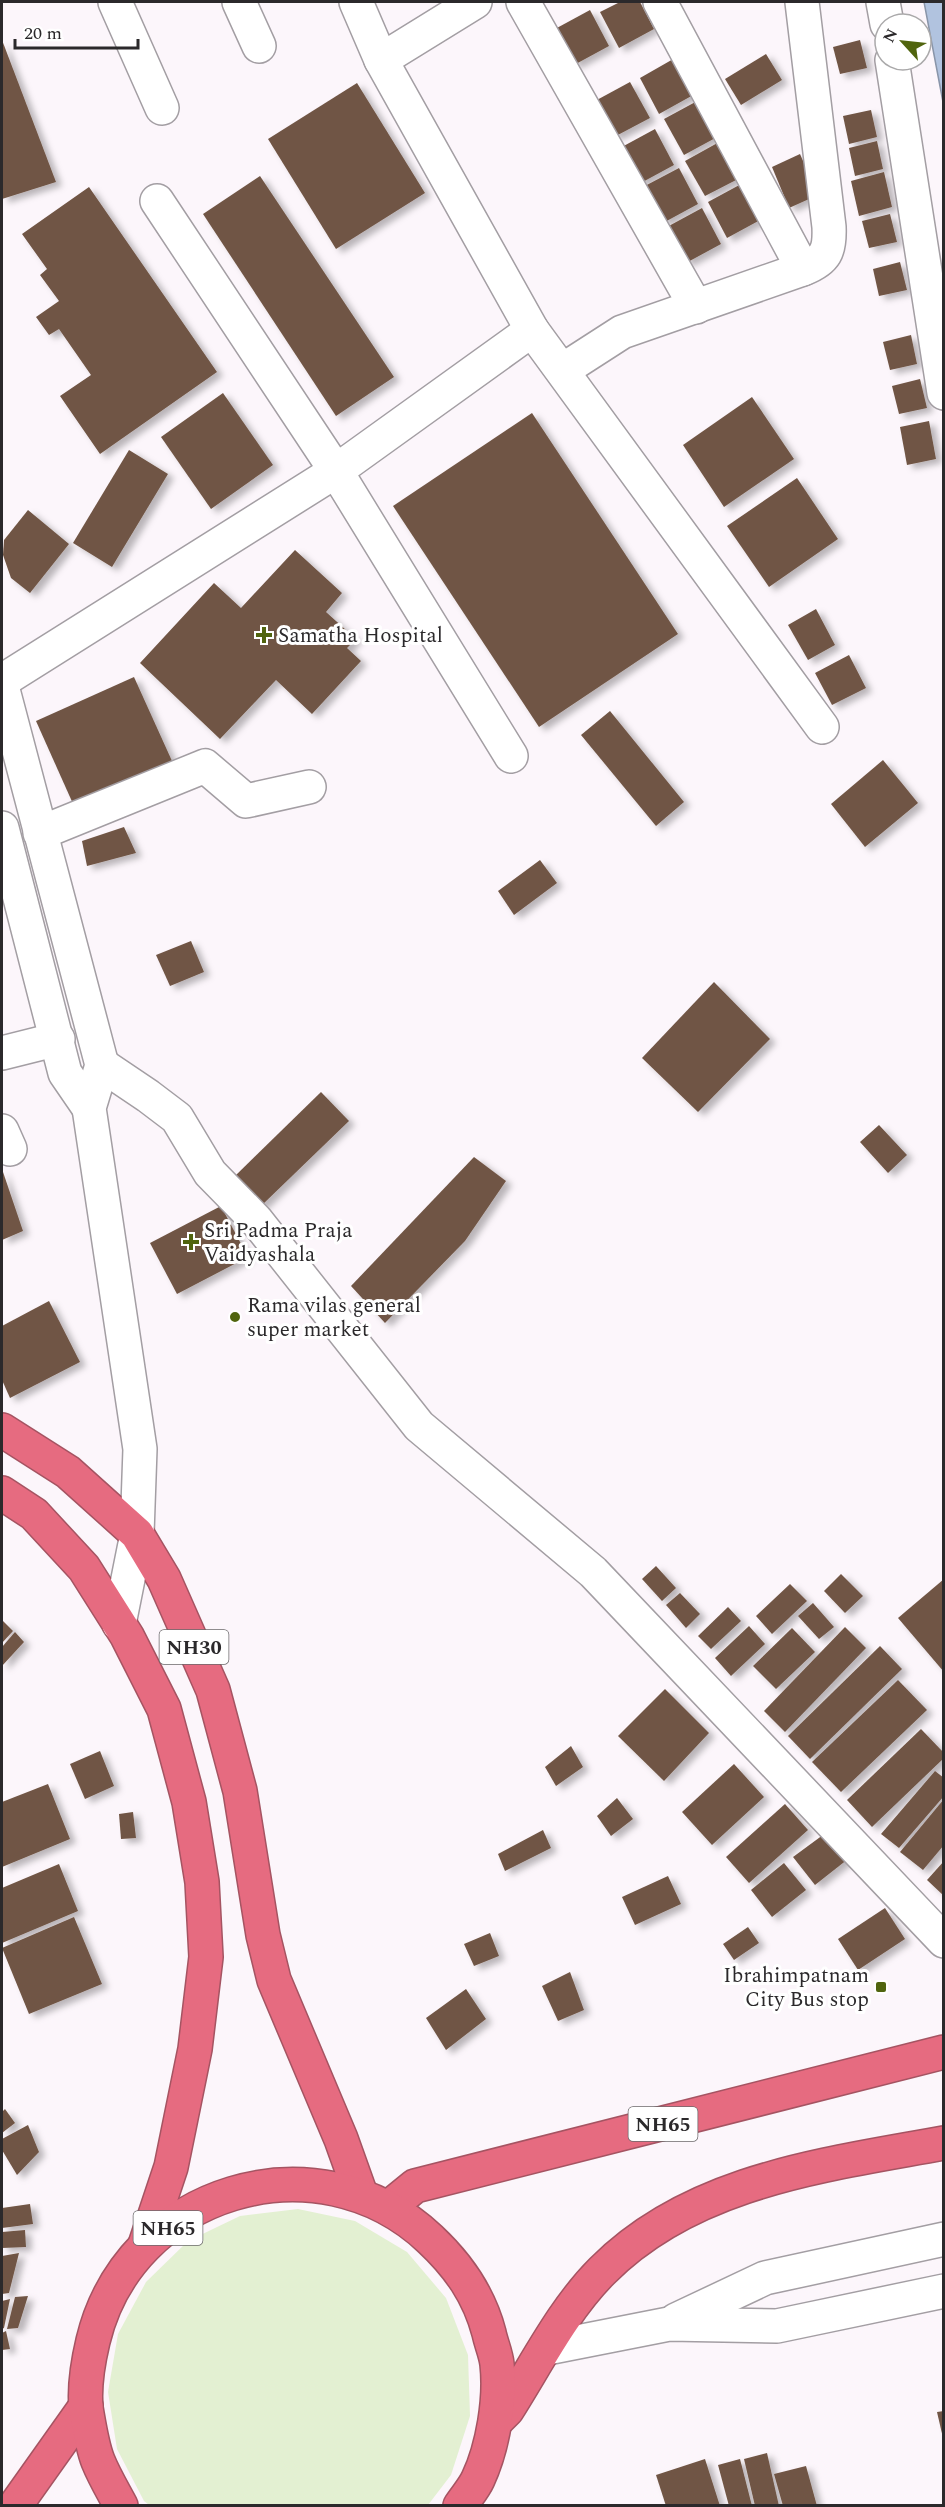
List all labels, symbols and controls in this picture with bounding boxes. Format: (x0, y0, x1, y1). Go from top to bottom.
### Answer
scale bar (15, 12, 138, 50)
north arrow (873, 12, 933, 72)
text: 20 m (24, 20, 62, 47)
text: N (877, 24, 904, 47)
place label: Samatha Hospital (278, 620, 443, 652)
marker: Samatha Hospital (255, 626, 273, 644)
place label: Sri Padma Praja Vaidyashala (204, 1215, 353, 1271)
marker: Sri Padma Praja Vaidyashala (182, 1233, 200, 1251)
place label: Rama vilas general super market (247, 1290, 421, 1346)
marker: Rama vilas general super market (228, 1310, 242, 1324)
road number: NH30 (160, 1630, 228, 1664)
place label: Ibrahimpatnam City Bus stop (723, 1960, 869, 2016)
marker: Ibrahimpatnam City Bus stop (874, 1980, 888, 1994)
road number: NH65 (628, 2107, 698, 2141)
road number: NH65 (134, 2211, 202, 2245)

